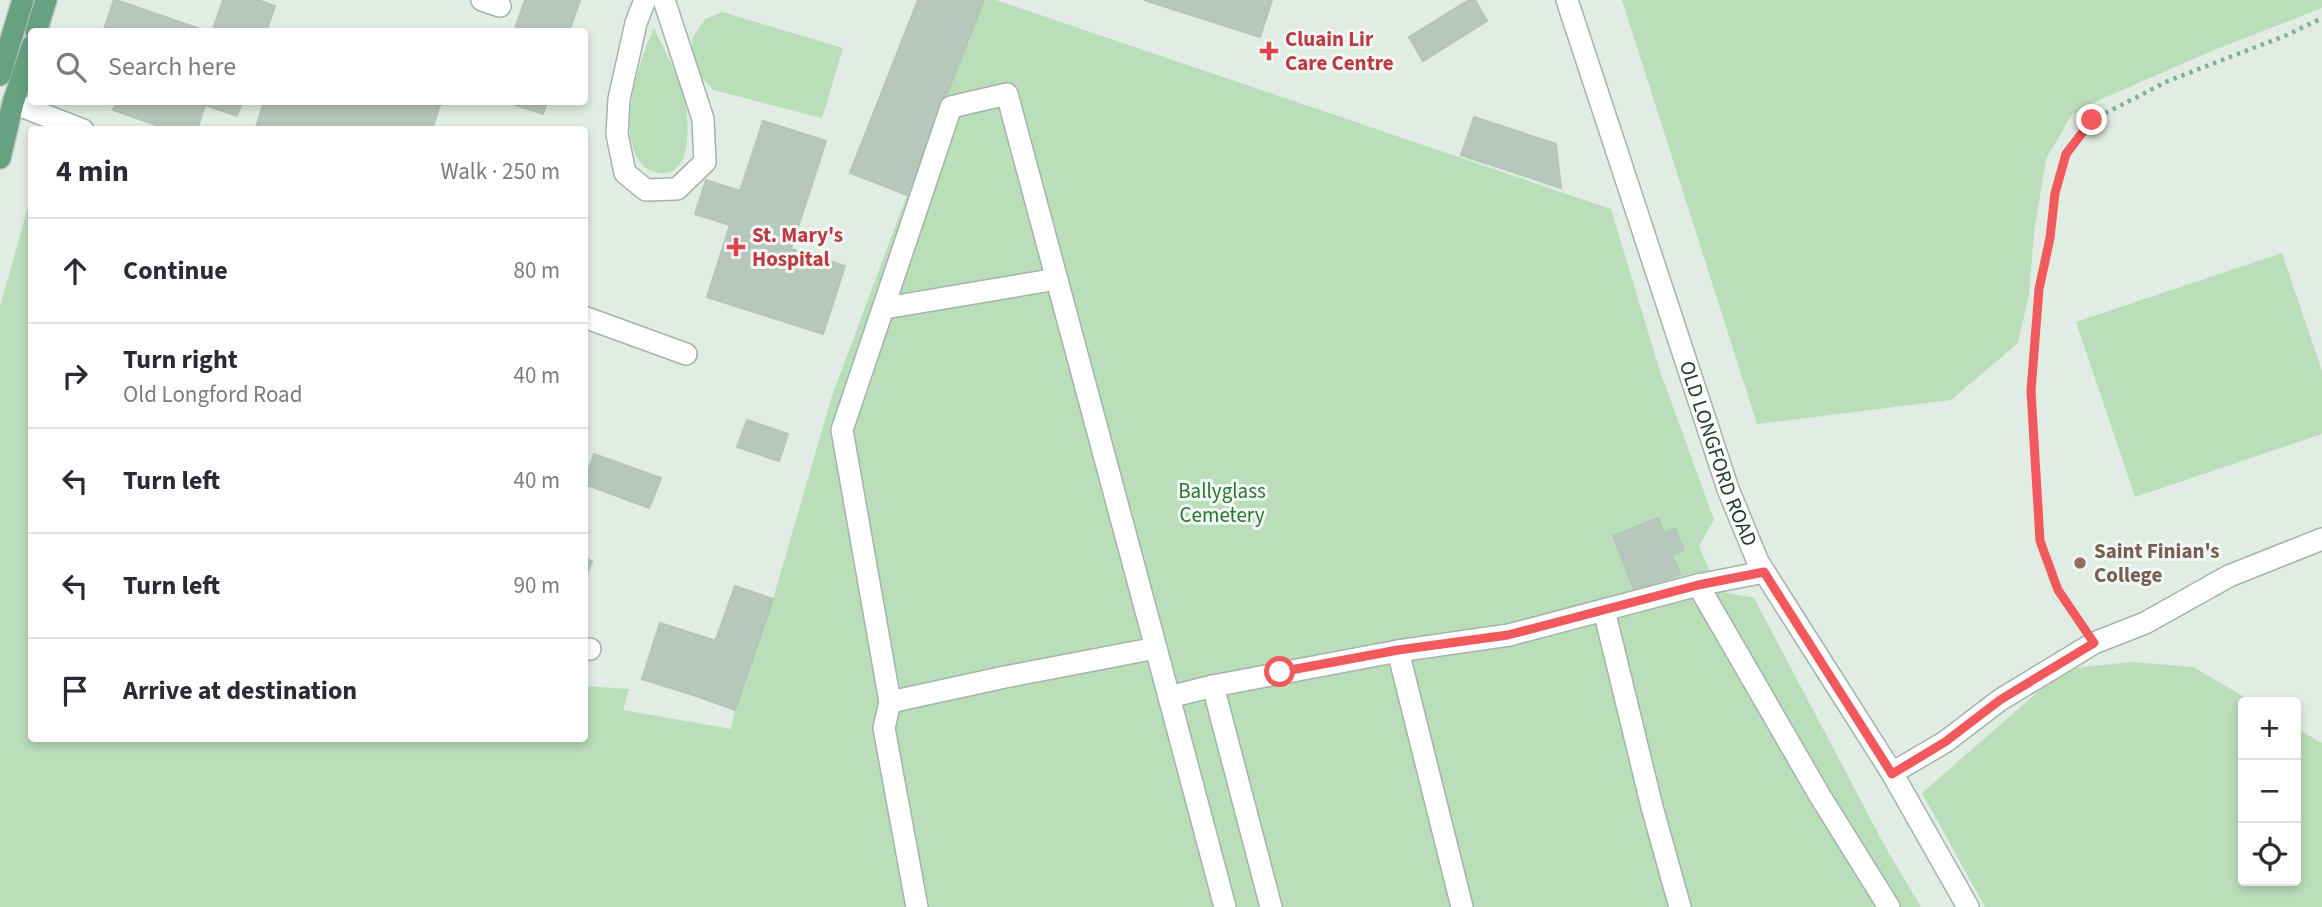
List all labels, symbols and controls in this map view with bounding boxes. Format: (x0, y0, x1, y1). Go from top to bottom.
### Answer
place label: Cluain Lir Care Centre (1285, 24, 1394, 78)
search box (28, 28, 588, 105)
marker: Cluain Lir Care Centre (1259, 41, 1279, 61)
icon: search (52, 48, 90, 86)
text: Search here (108, 48, 236, 85)
route end (2076, 104, 2107, 135)
text: 4 min (56, 150, 129, 193)
text: Walk · 250 m (441, 155, 560, 188)
place label: St. Mary's Hospital (752, 220, 843, 274)
marker: St. Mary's Hospital (726, 237, 746, 257)
icon: ahead (56, 252, 94, 290)
text: Continue (123, 252, 228, 289)
text: 80 m (513, 254, 560, 287)
text: Turn right (123, 341, 238, 378)
icon: right (56, 357, 94, 395)
street label: OLD LONGFORD ROAD (1672, 357, 1765, 551)
text: 40 m (513, 359, 560, 392)
text: Old Longford Road (123, 378, 302, 411)
icon: left (56, 462, 94, 500)
text: Turn left (123, 462, 220, 499)
text: 40 m (513, 464, 560, 497)
park label: Ballyglass Cemetery (1178, 476, 1266, 530)
place label: Saint Finian's College (2094, 536, 2220, 590)
marker: Saint Finian's College (2072, 555, 2088, 571)
icon: left (56, 567, 94, 605)
text: Turn left (123, 567, 220, 604)
text: 90 m (513, 569, 560, 602)
route start (1264, 656, 1295, 687)
icon: arrive (56, 672, 94, 710)
text: Arrive at destination (123, 672, 357, 709)
map controls (2238, 697, 2301, 886)
button: + (2238, 697, 2301, 760)
button: − (2238, 760, 2301, 823)
button: locate (2238, 823, 2301, 886)

